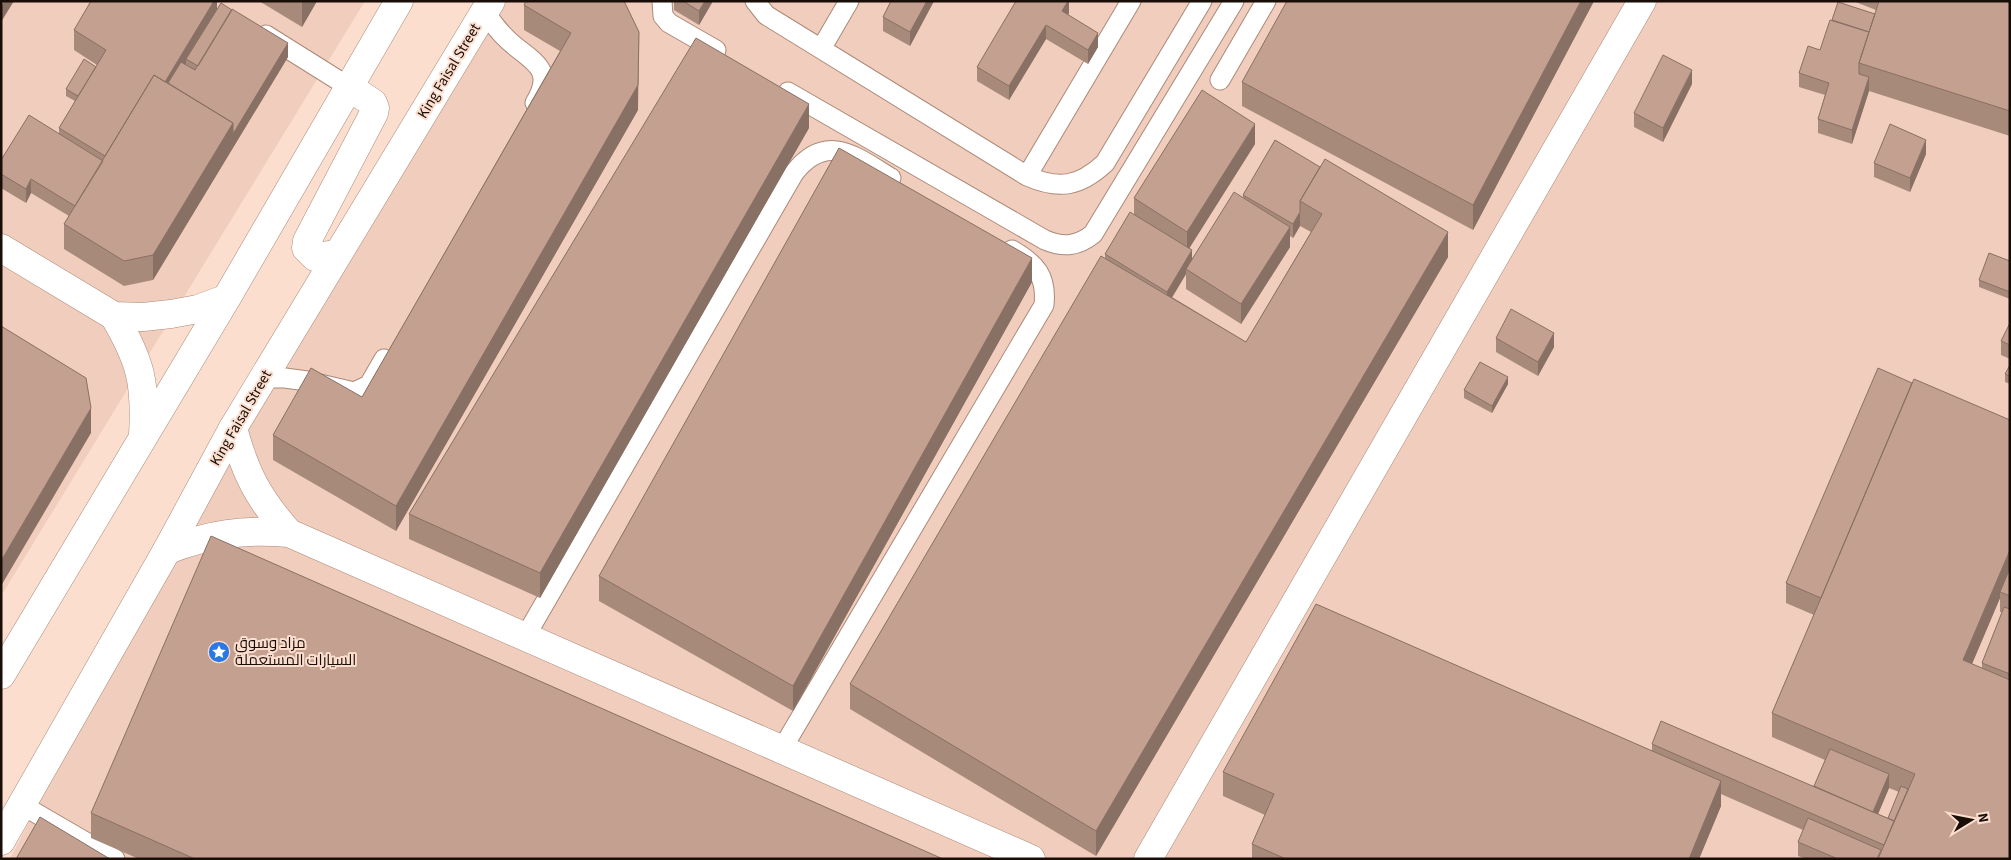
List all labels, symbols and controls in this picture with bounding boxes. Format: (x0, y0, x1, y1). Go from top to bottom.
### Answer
street label: King Faisal Street (412, 19, 486, 123)
street label: King Faisal Street (205, 366, 277, 470)
place label: مزاد وسوق السيارات المستعملة (235, 633, 356, 671)
place icon: مزاد وسوق السيارات المستعملة (207, 640, 231, 664)
north arrow (1946, 795, 1996, 845)
text: N (1972, 812, 1993, 824)

